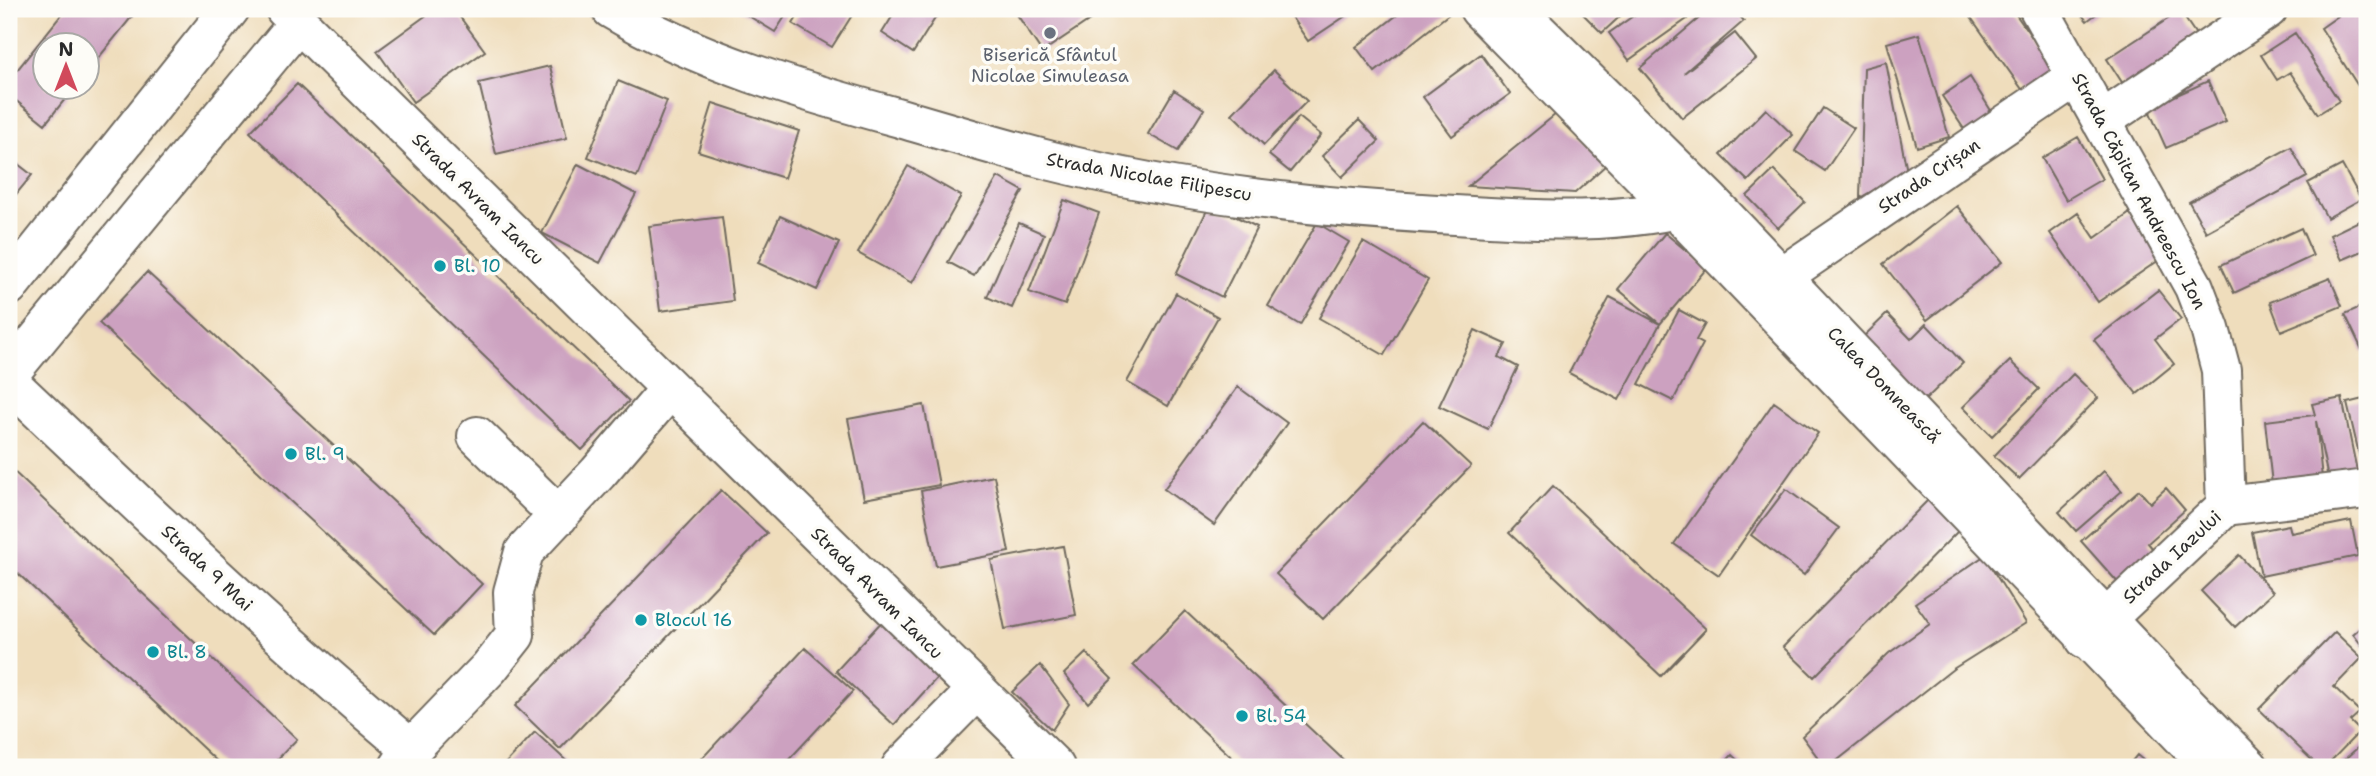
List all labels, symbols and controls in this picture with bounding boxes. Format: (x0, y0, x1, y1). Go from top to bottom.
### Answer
marker: Biserică Sfântul Nicolae Simuleasa (1042, 25, 1058, 41)
north arrow (32, 32, 102, 102)
text: N (58, 37, 74, 62)
place label: Biserică Sfântul Nicolae Simuleasa (971, 43, 1129, 88)
street label: Strada Căpitan Andreescu Ion (2066, 69, 2212, 313)
street label: Strada Avram Iancu (407, 128, 549, 270)
street label: Strada Crișan (1873, 133, 1985, 219)
street label: Strada Nicolae Filipescu (1044, 147, 1254, 207)
place label: Bl. 10 (454, 254, 501, 278)
marker: Bl. 10 (432, 258, 448, 274)
street label: Calea Domnească (1822, 322, 1946, 448)
place label: Bl. 9 (305, 442, 345, 466)
marker: Bl. 9 (283, 446, 299, 462)
street label: Strada Iazului (2118, 505, 2226, 609)
street label: Strada 9 Mai (156, 519, 258, 617)
street label: Strada Avram Iancu (806, 522, 948, 664)
place label: Blocul 16 (655, 608, 732, 632)
marker: Blocul 16 (633, 612, 649, 628)
place label: Bl. 8 (167, 640, 207, 664)
marker: Bl. 8 (145, 644, 161, 660)
place label: Bl. 54 (1256, 704, 1306, 728)
marker: Bl. 54 (1234, 708, 1250, 724)

